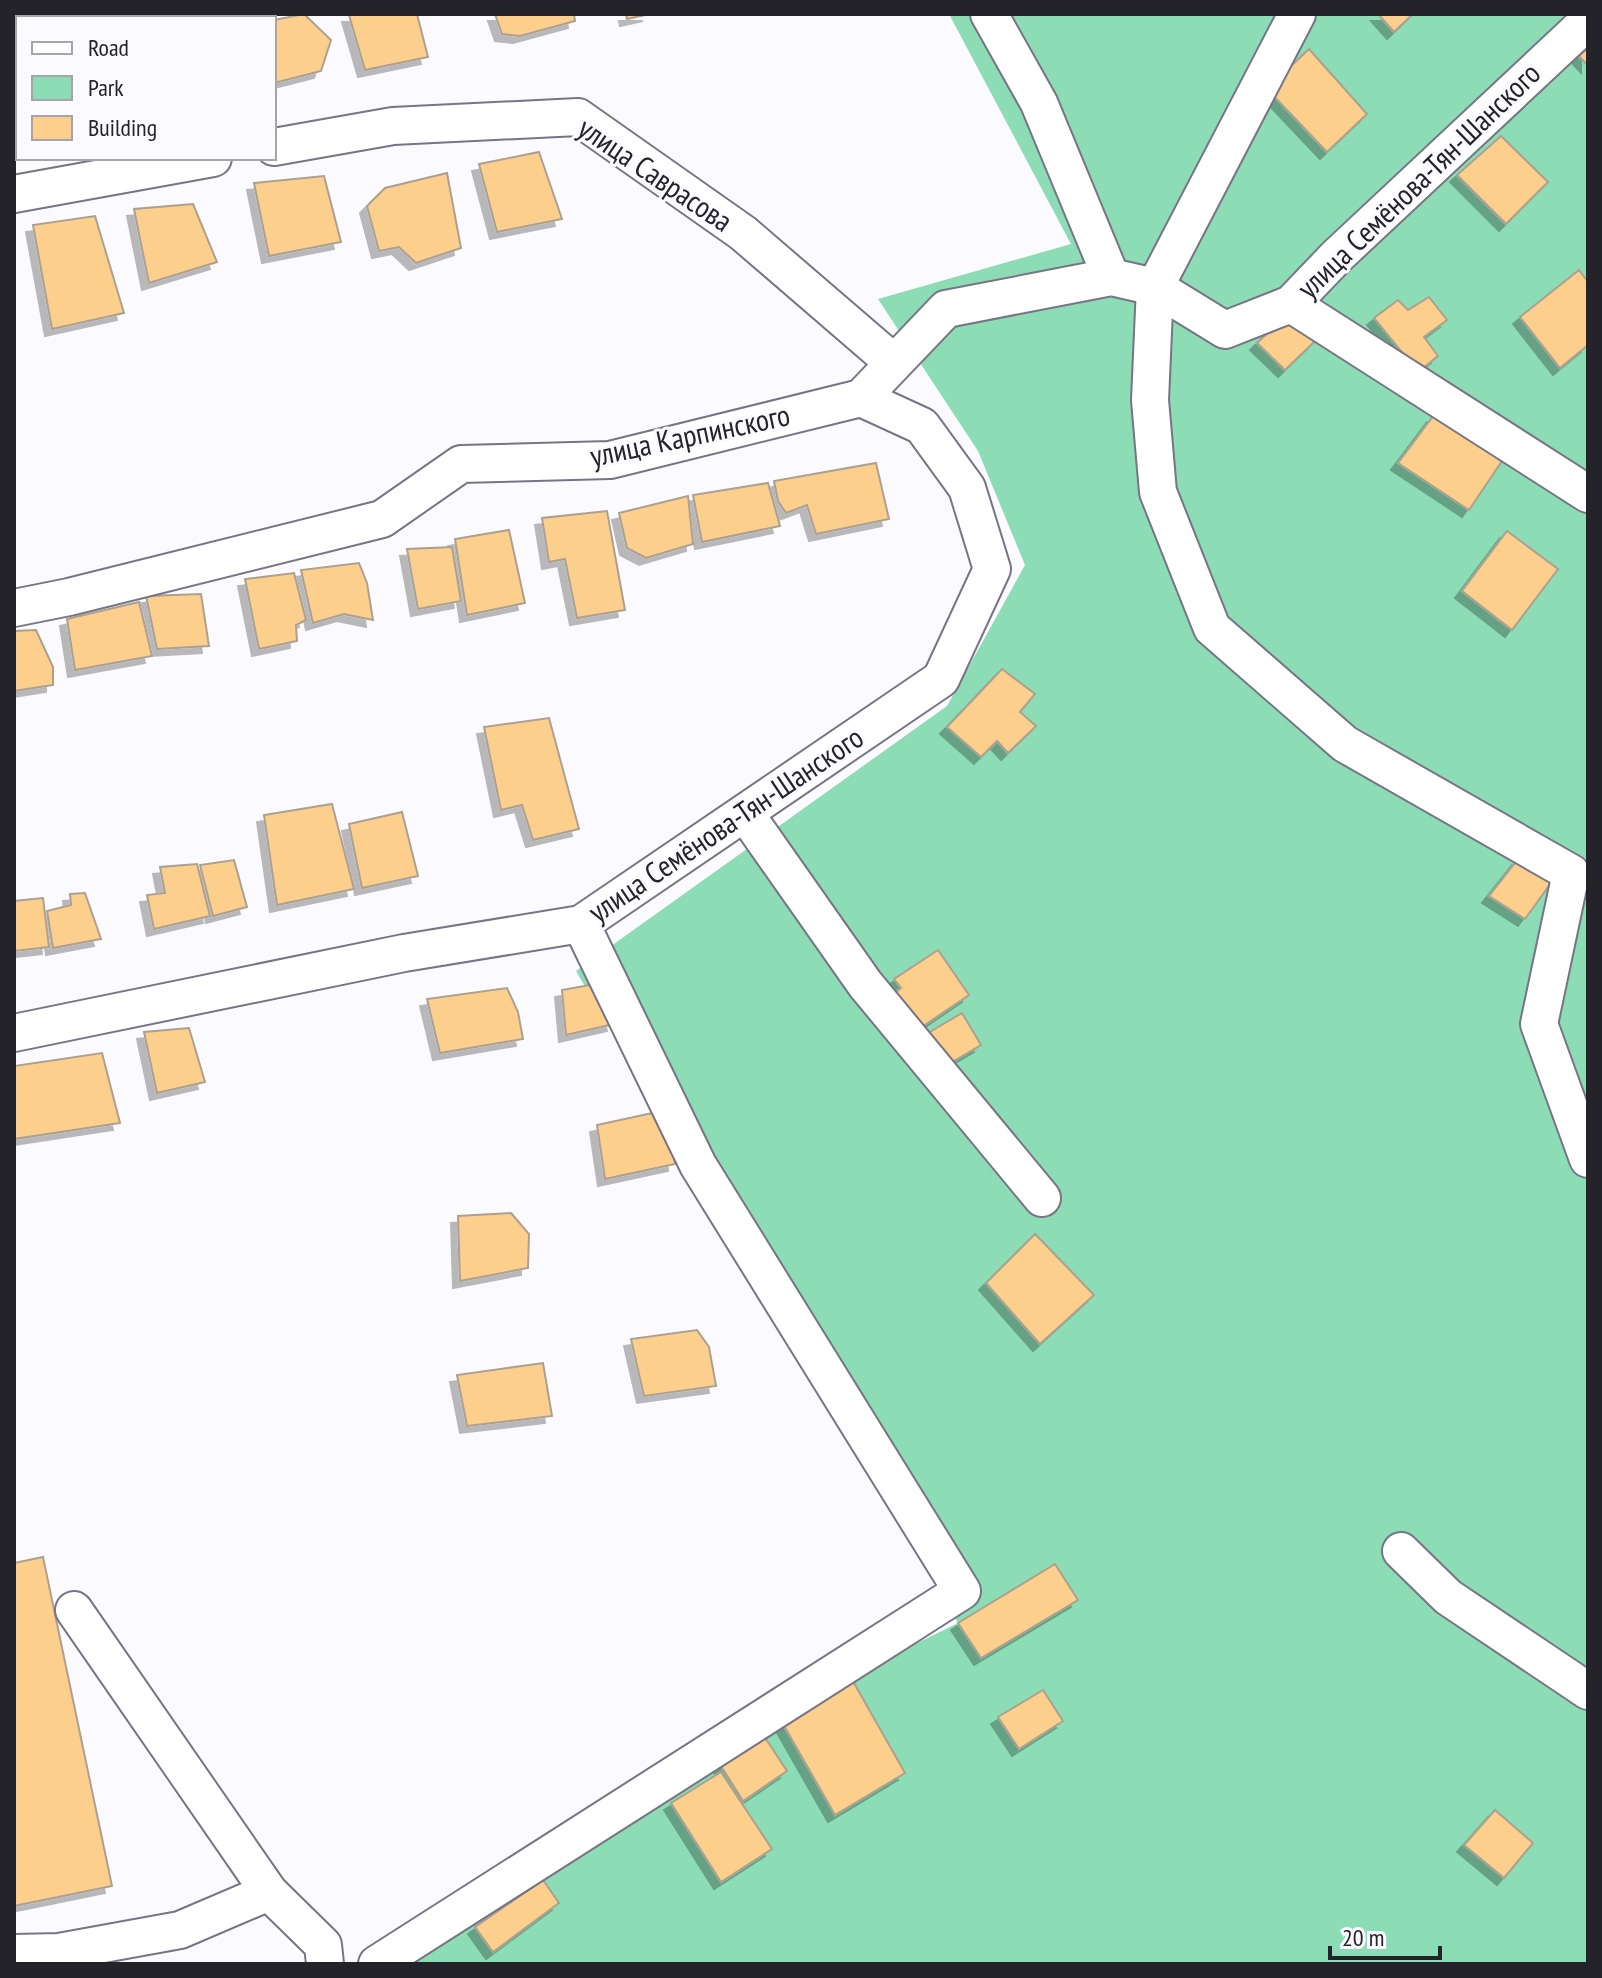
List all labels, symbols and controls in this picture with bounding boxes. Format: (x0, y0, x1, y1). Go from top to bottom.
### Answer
legend (16, 16, 276, 160)
text: Road (88, 32, 129, 63)
street label: улица Семёнова-Тян-Шанского (1288, 53, 1548, 306)
text: Park (88, 72, 124, 103)
street label: улица Саврасова (571, 108, 741, 240)
text: Building (88, 112, 157, 143)
street label: улица Карпинского (586, 394, 793, 475)
street label: улица Семёнова-Тян-Шанского (580, 717, 870, 930)
scale bar (1330, 1910, 1440, 1960)
text: 20 m (1342, 1922, 1384, 1953)

